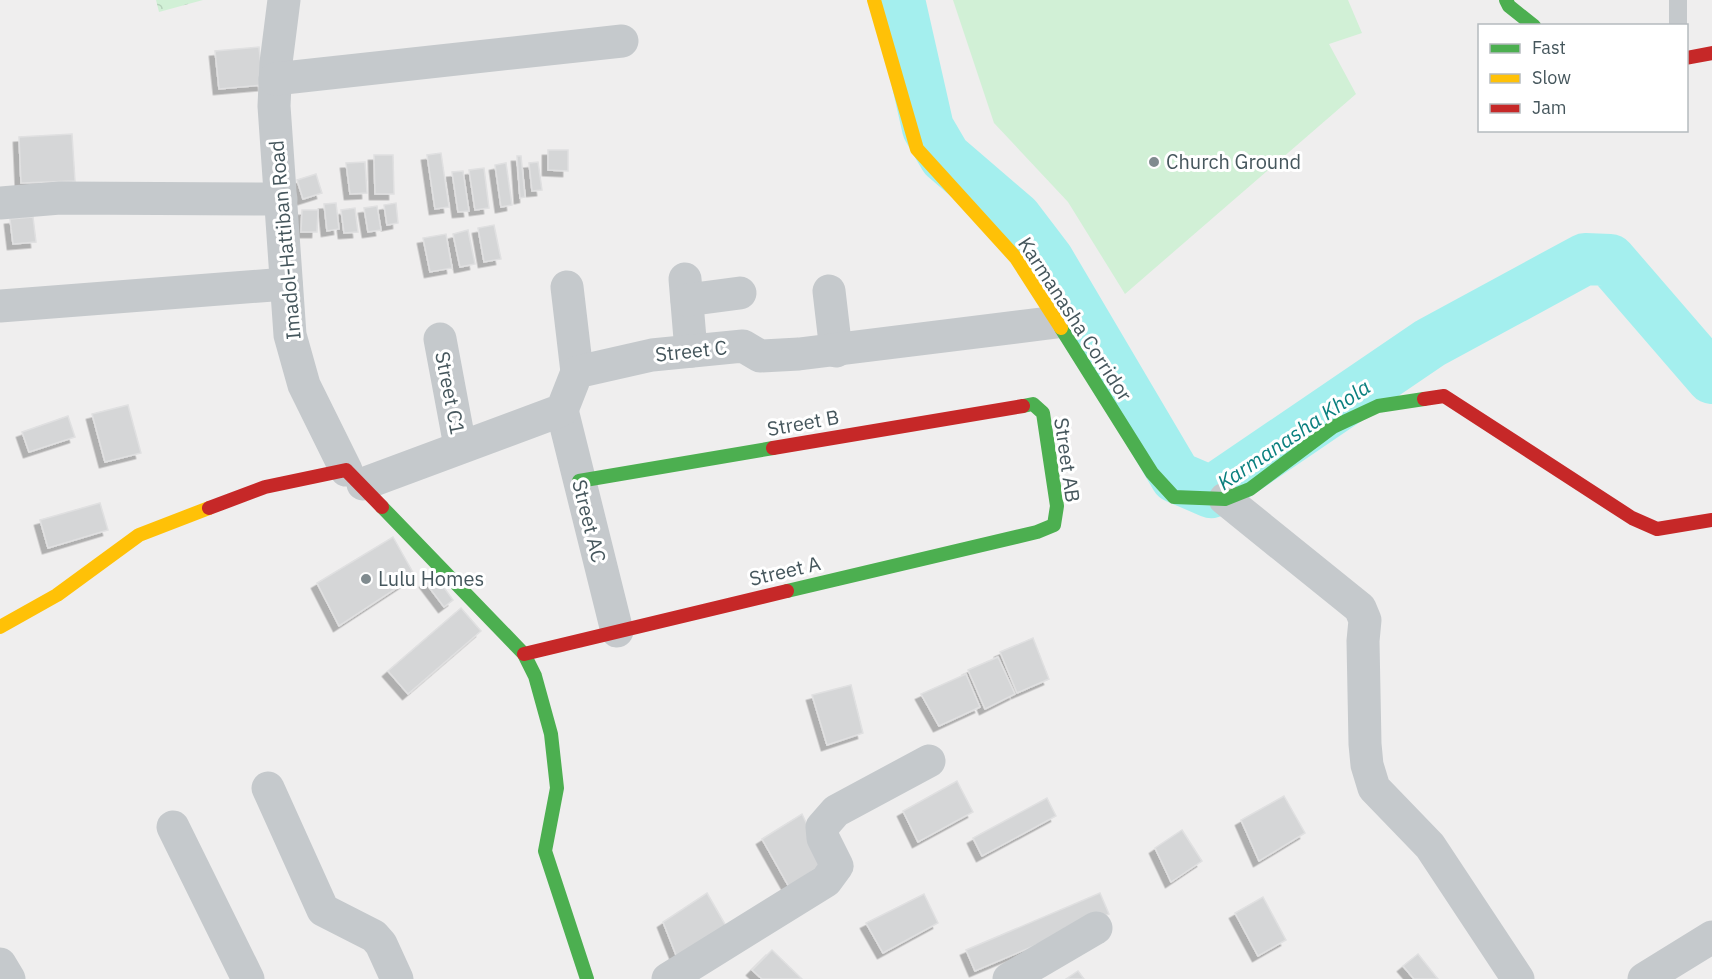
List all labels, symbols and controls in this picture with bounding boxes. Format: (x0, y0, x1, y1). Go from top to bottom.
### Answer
legend (1478, 24, 1688, 132)
text: Fast (1532, 36, 1566, 59)
text: Slow (1532, 66, 1571, 89)
text: Jam (1532, 96, 1567, 119)
street label: Imadol-Hattiban Road (262, 139, 307, 341)
place label: Church Ground (1166, 148, 1301, 175)
marker: Church Ground (1147, 155, 1161, 169)
street label: Karmanasha Corridor (1012, 231, 1139, 406)
street label: Street C (654, 333, 728, 368)
street label: Street C1 (429, 349, 472, 437)
water label: Karmanasha Khola (1211, 372, 1376, 496)
street label: Street B (765, 403, 841, 442)
street label: Street AB (1048, 416, 1087, 504)
street label: Street AC (566, 477, 613, 565)
street label: Street A (747, 549, 823, 592)
place label: Lulu Homes (378, 565, 484, 592)
marker: Lulu Homes (359, 572, 373, 586)

